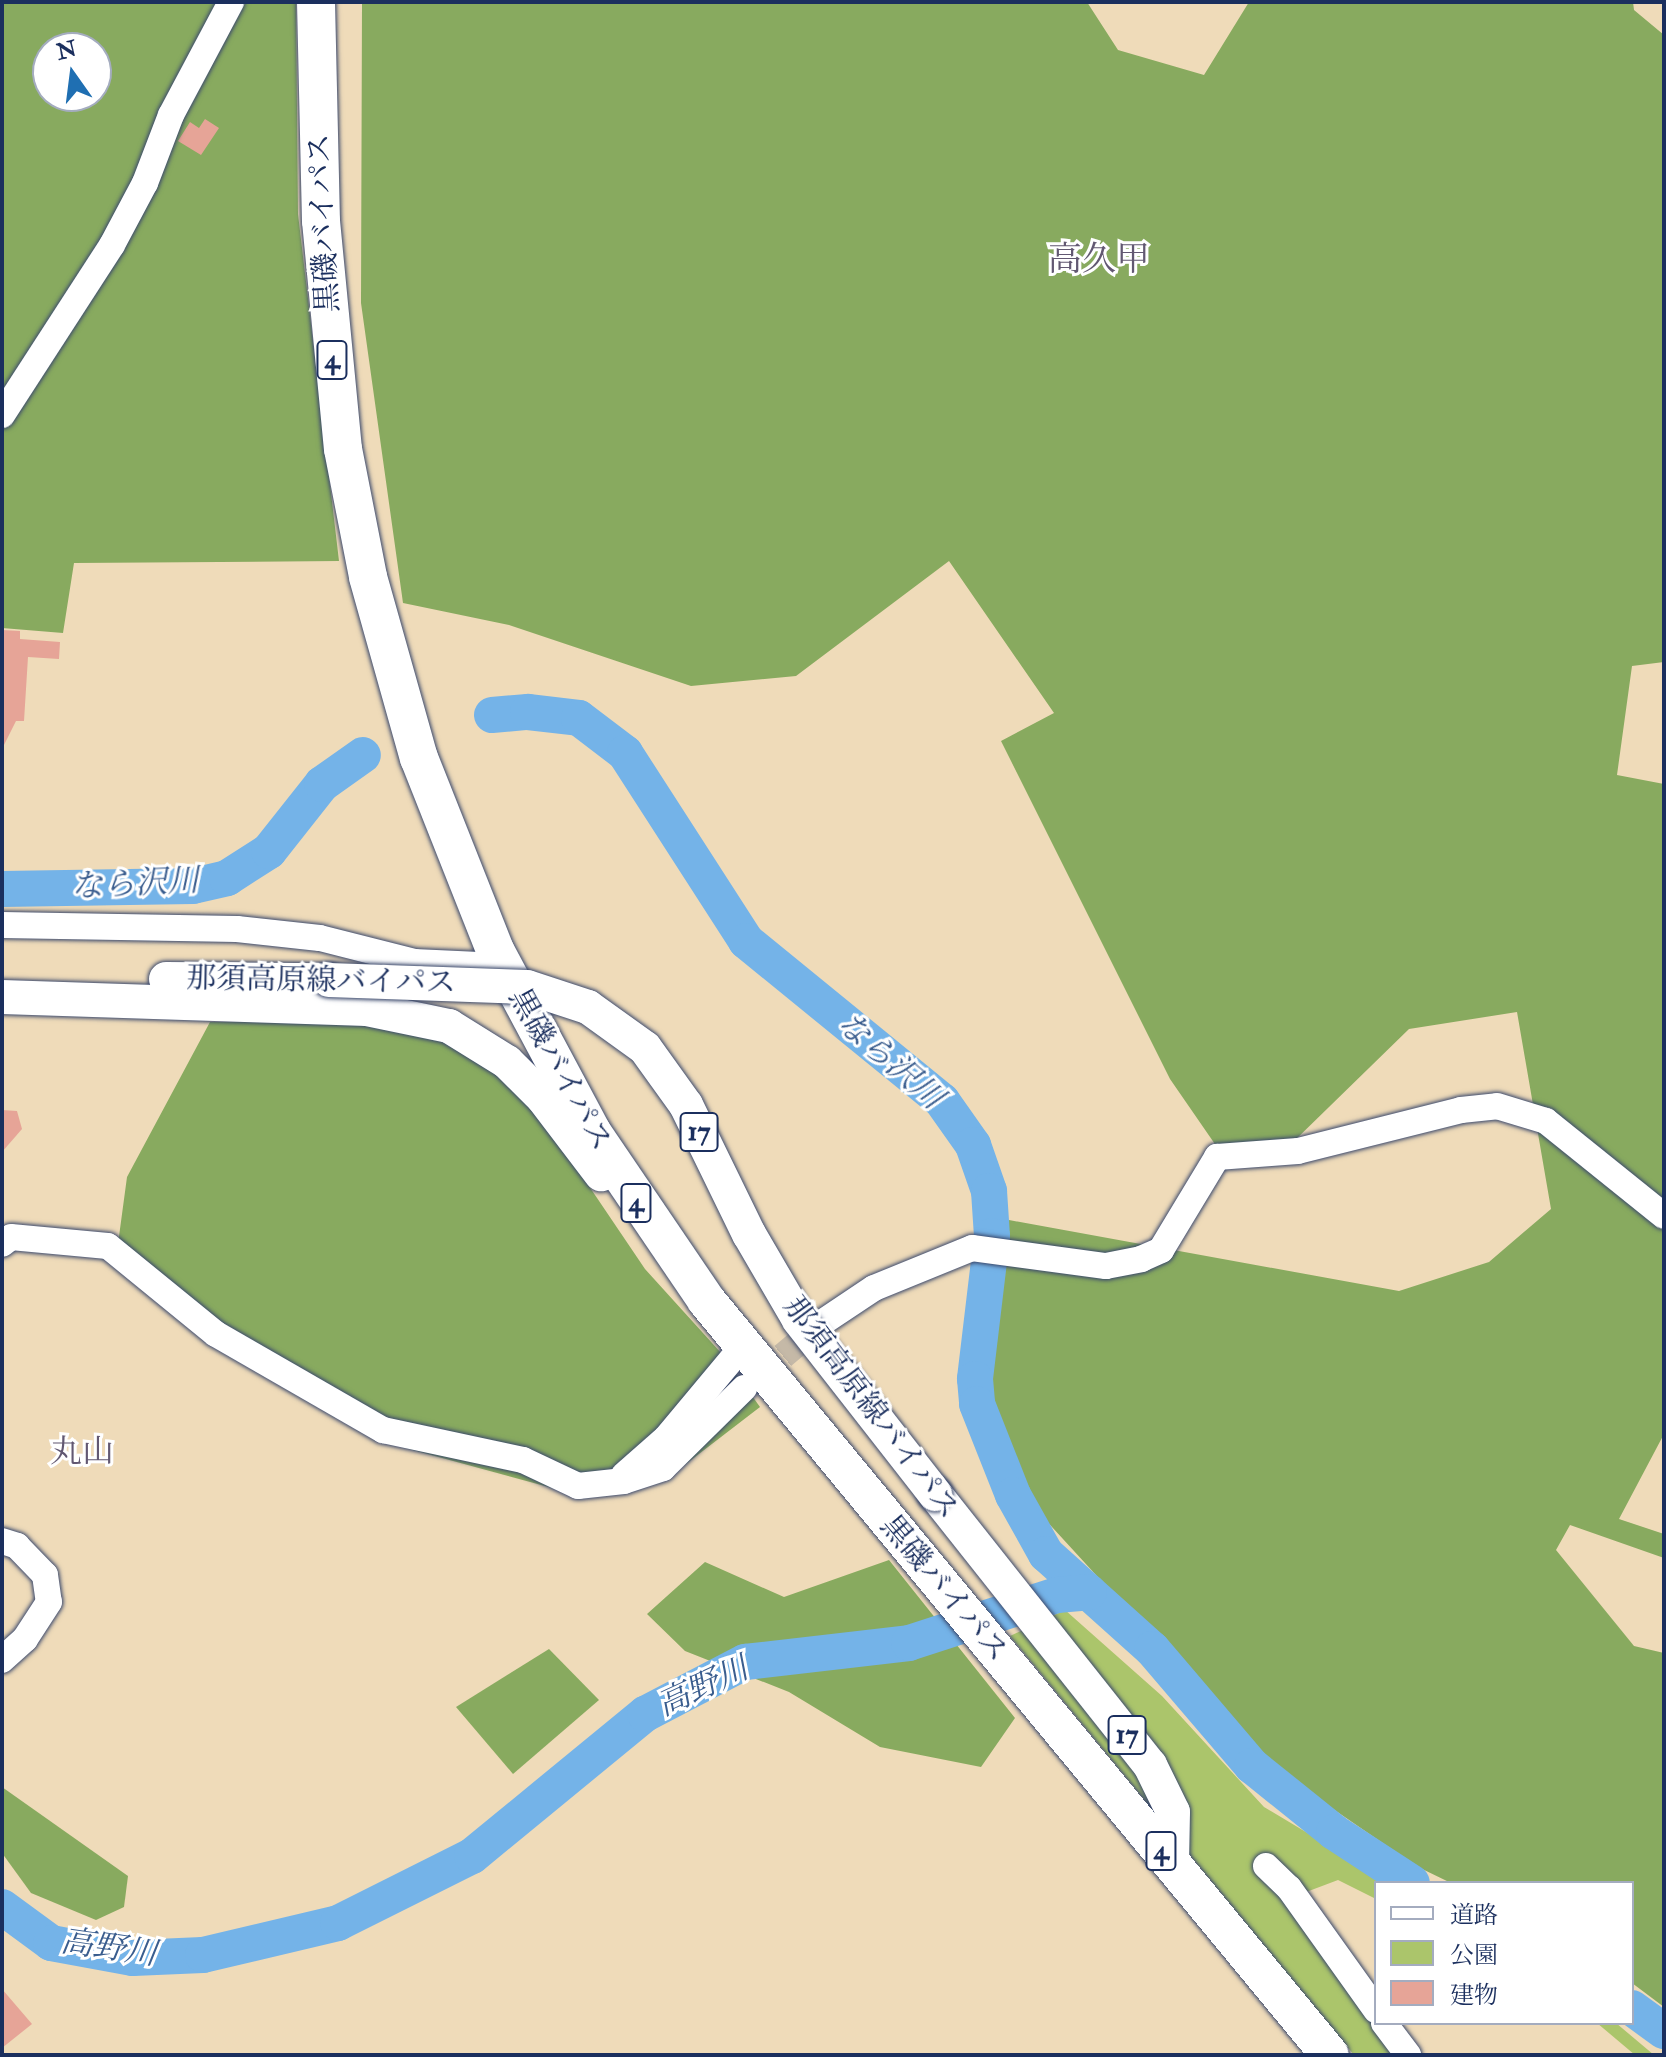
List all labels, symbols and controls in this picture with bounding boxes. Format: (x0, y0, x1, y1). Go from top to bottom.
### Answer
north arrow (32, 32, 112, 112)
text: N (54, 35, 80, 67)
street label: 黒磯バイパス (301, 132, 347, 314)
district label: 高久甲 (1048, 240, 1150, 280)
road number: 4 (316, 336, 348, 384)
water label: なら沢川 (70, 861, 200, 907)
street label: 那須高原線バイパス (186, 961, 456, 1001)
street label: 黒磯バイパス (501, 983, 619, 1157)
water label: なら沢川 (829, 1005, 951, 1117)
road number: 17 (679, 1108, 719, 1156)
road number: 4 (620, 1179, 652, 1227)
street label: 那須高原線バイパス (775, 1289, 967, 1527)
district label: 丸山 (50, 1433, 114, 1471)
street label: 黒磯バイパス (872, 1508, 1016, 1670)
water label: 高野川 (651, 1649, 755, 1725)
road number: 17 (1107, 1711, 1147, 1759)
road number: 4 (1145, 1827, 1177, 1875)
legend (1374, 1881, 1634, 2025)
text: 道路 (1450, 1900, 1498, 1931)
water label: 高野川 (59, 1922, 159, 1974)
text: 公園 (1450, 1940, 1498, 1971)
text: 建物 (1450, 1980, 1498, 2011)

